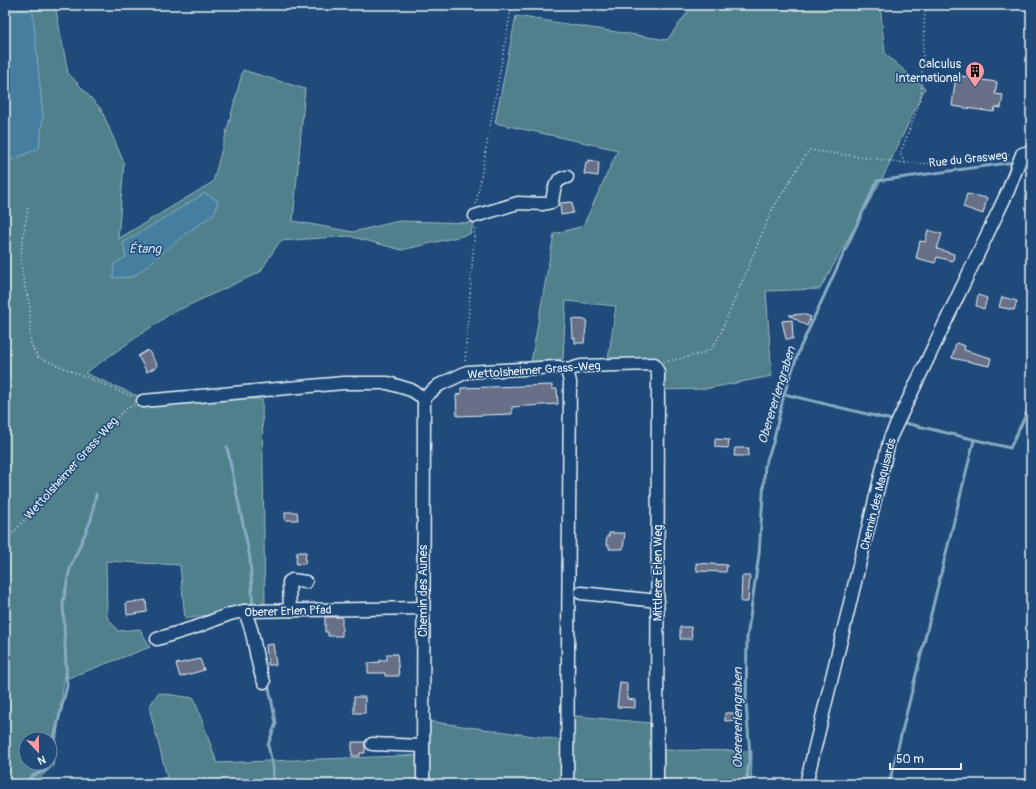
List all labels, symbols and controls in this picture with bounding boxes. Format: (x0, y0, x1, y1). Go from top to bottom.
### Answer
place label: Calculus International (895, 57, 962, 86)
building icon: Calculus International (964, 60, 986, 88)
street label: Rue du Grasweg (928, 148, 1008, 171)
water label: Étang (129, 241, 162, 257)
water label: Oberererlengraben (755, 344, 800, 446)
street label: Wettolsheimer Grass-Weg (467, 358, 601, 383)
street label: Wettolsheimer Grass-Weg (21, 414, 122, 523)
street label: Chemin des Maquisards (857, 436, 900, 552)
street label: Mittlerer Erlen Weg (651, 525, 666, 621)
street label: Chemin des Aunes (416, 544, 431, 637)
street label: Oberer Erlen Pfad (244, 602, 332, 621)
water label: Oberererlengraben (730, 667, 746, 768)
north arrow (18, 731, 58, 771)
scale bar (890, 745, 961, 771)
text: N (35, 752, 47, 767)
text: 50 m (896, 752, 924, 767)

